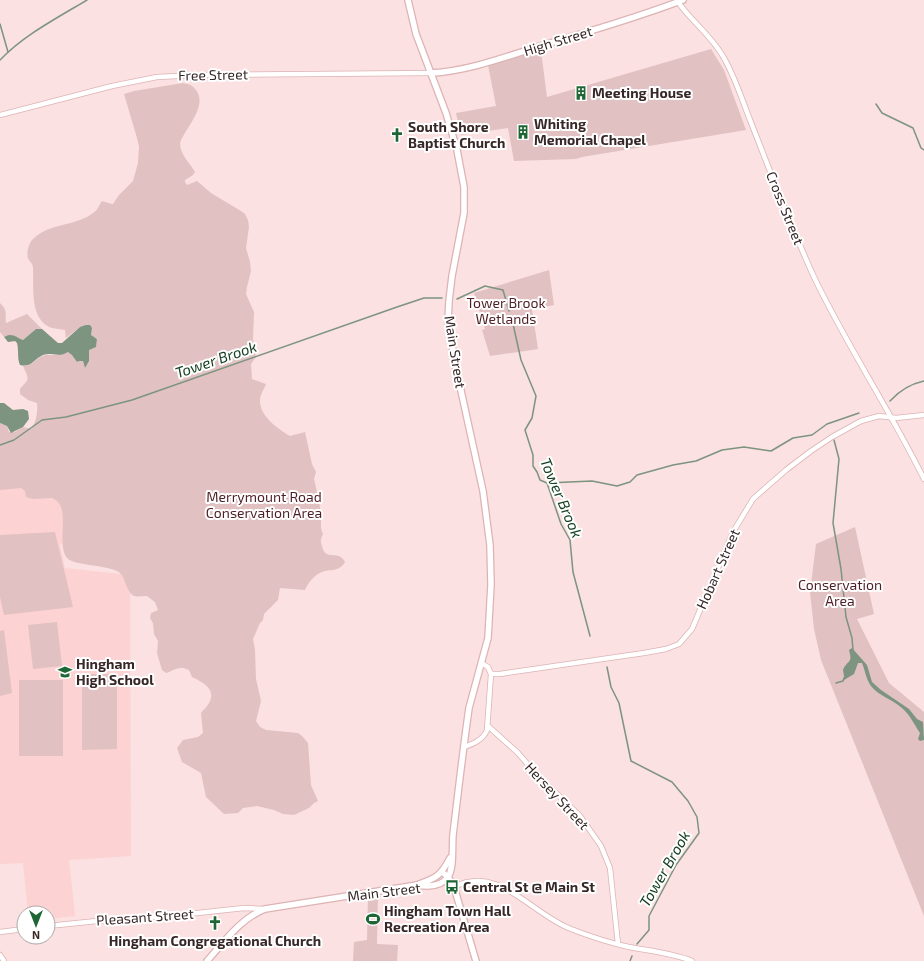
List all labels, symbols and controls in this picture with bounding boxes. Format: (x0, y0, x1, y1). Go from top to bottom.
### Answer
street label: High Street (522, 22, 594, 59)
street label: Free Street (178, 65, 248, 84)
place label: Meeting House (592, 84, 691, 101)
building icon: Meeting House (573, 85, 589, 101)
place label: Whiting Memorial Chapel (534, 115, 646, 148)
place label: South Shore Baptist Church (408, 118, 505, 151)
building icon: Whiting Memorial Chapel (515, 124, 531, 140)
church icon: South Shore Baptist Church (389, 127, 405, 143)
street label: Cross Street (763, 169, 808, 247)
park label: Tower Brook Wetlands (466, 294, 546, 327)
street label: Main Street (441, 314, 470, 390)
water label: Tower Brook (173, 337, 259, 381)
water label: Tower Brook (537, 455, 587, 540)
park label: Merrymount Road Conservation Area (206, 488, 322, 521)
street label: Hobart Street (692, 526, 743, 612)
park label: Conservation Area (798, 576, 882, 609)
place label: Hingham High School (76, 655, 154, 688)
school or university icon: Hingham High School (57, 664, 73, 680)
street label: Hersey Street (522, 758, 593, 833)
water label: Tower Brook (635, 827, 693, 910)
place label: Central St @ Main St (463, 878, 595, 895)
street label: Main Street (346, 879, 422, 904)
bus stop icon: Central St @ Main St (444, 879, 460, 895)
place label: Hingham Town Hall Recreation Area (384, 902, 511, 935)
north arrow (16, 905, 56, 945)
street label: Pleasant Street (96, 905, 194, 928)
sports icon: Hingham Town Hall Recreation Area (365, 911, 381, 927)
church icon: Hingham Congregational Church (207, 915, 223, 931)
text: N (32, 929, 40, 942)
place label: Hingham Congregational Church (109, 932, 321, 949)

